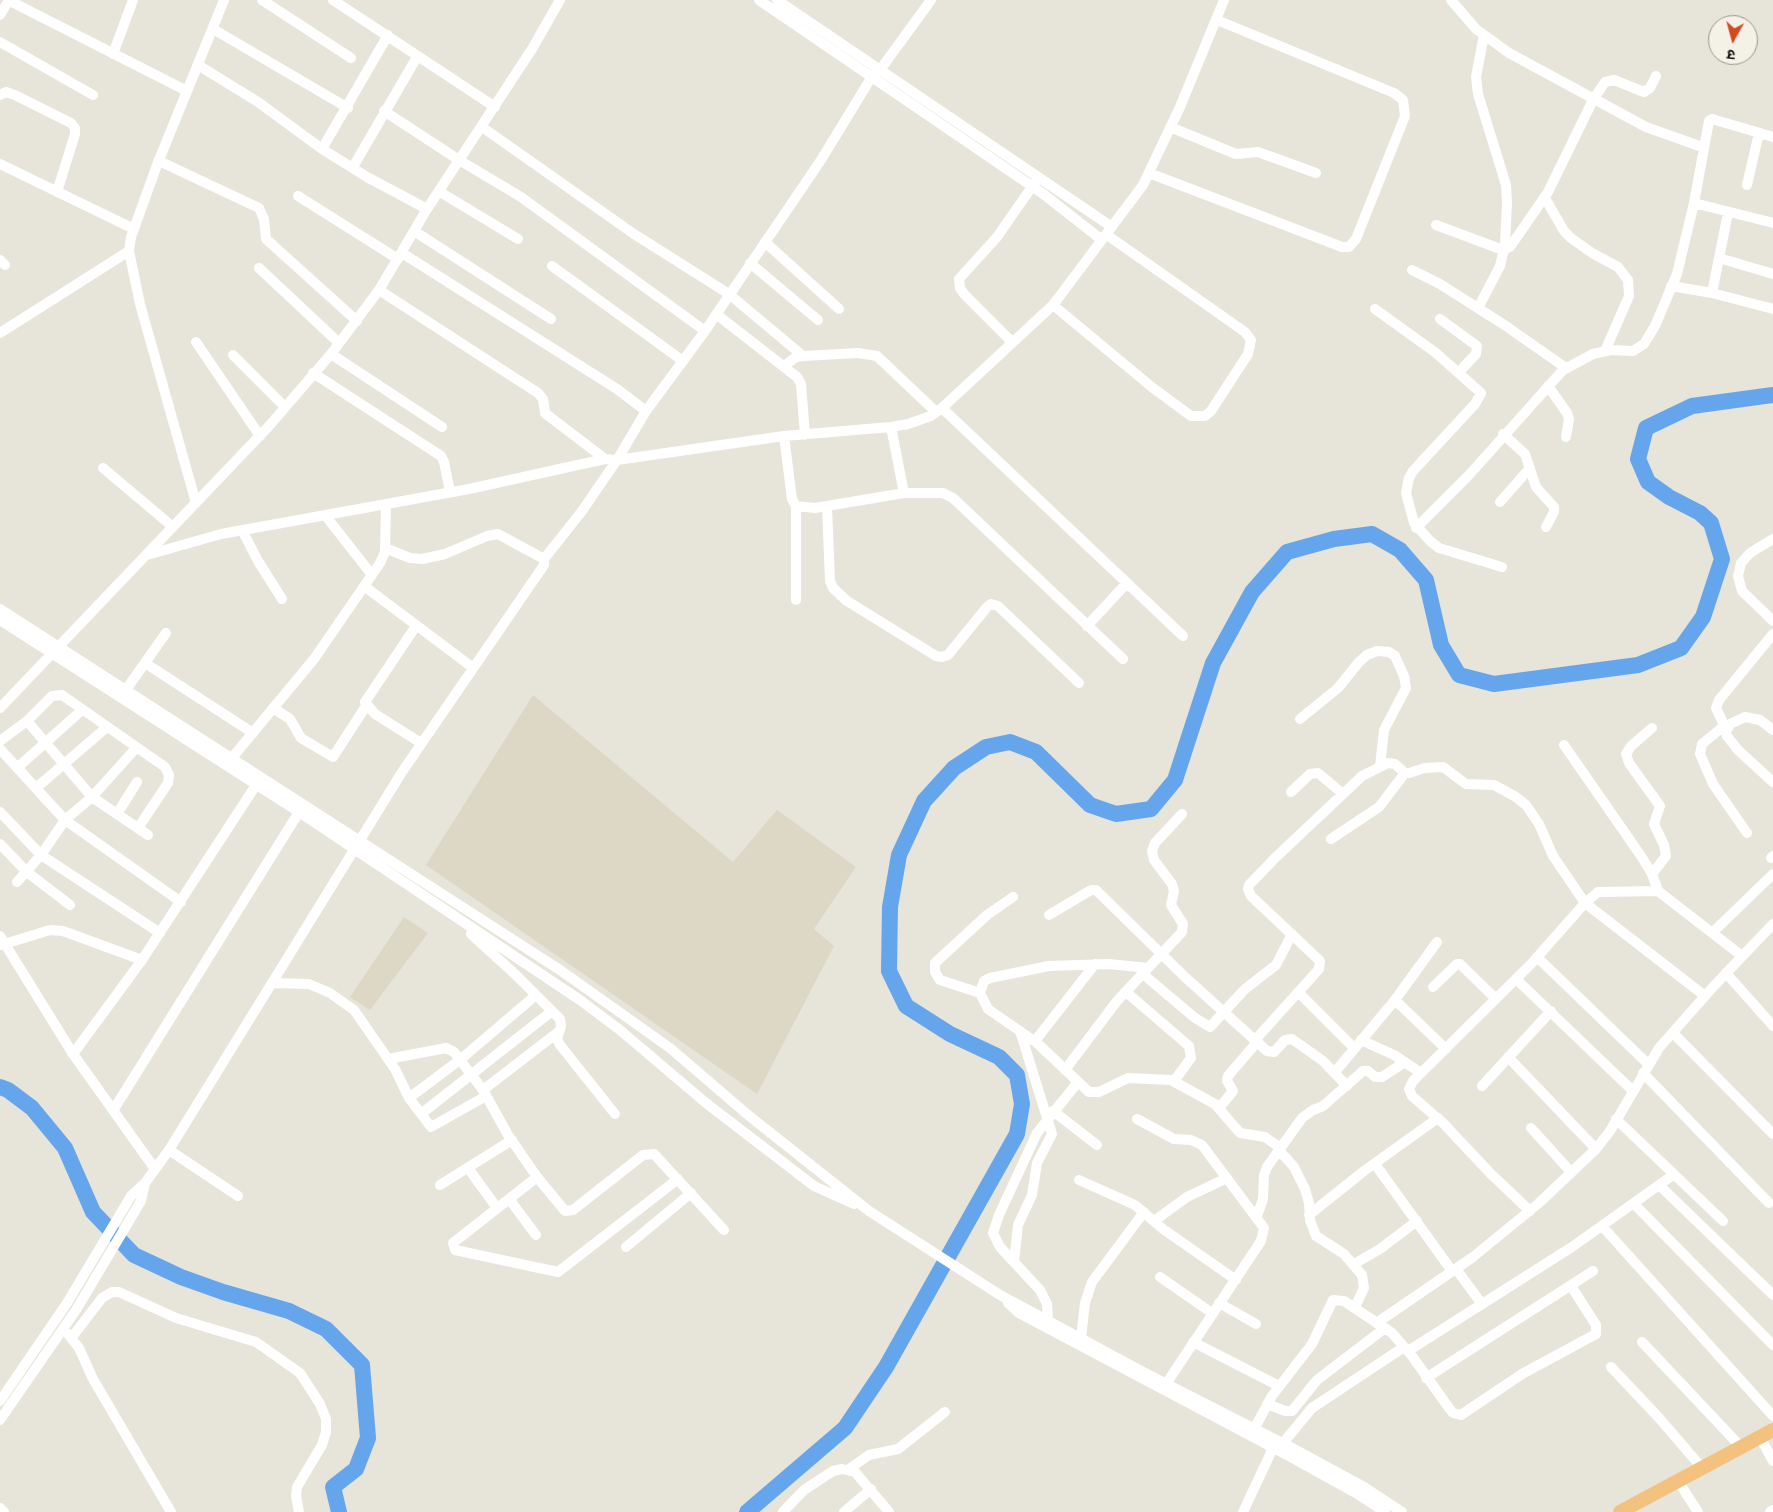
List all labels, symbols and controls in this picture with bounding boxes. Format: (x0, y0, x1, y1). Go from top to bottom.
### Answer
north arrow (1708, 15, 1758, 65)
text: उ (1726, 45, 1736, 63)

